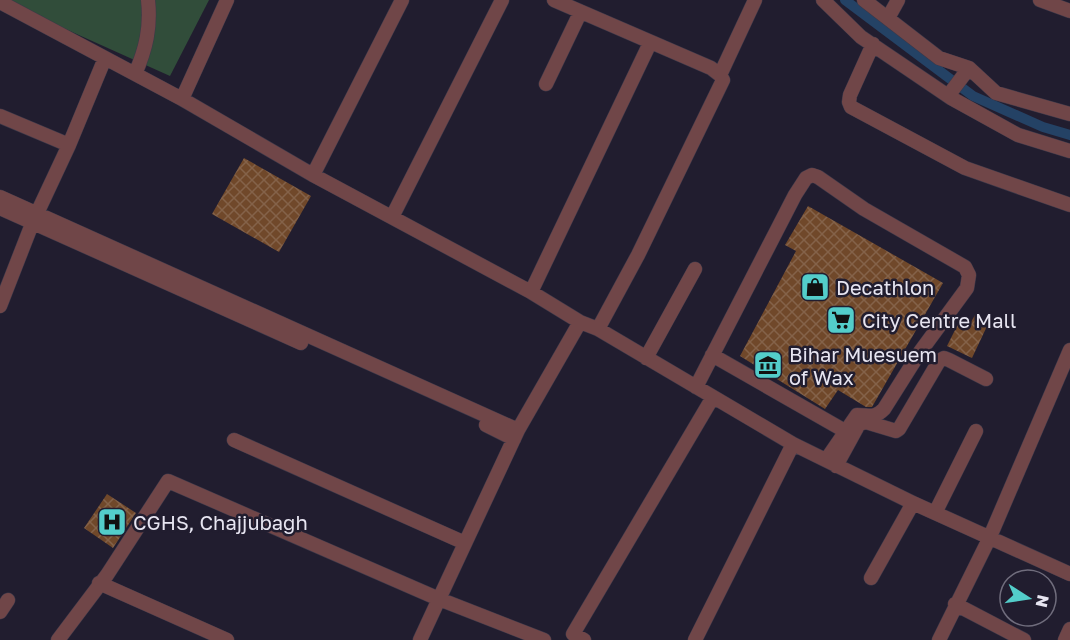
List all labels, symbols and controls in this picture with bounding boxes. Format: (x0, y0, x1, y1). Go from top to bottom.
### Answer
shop icon: Decathlon (799, 271, 831, 303)
place label: Decathlon (836, 275, 934, 299)
supermarket icon: City Centre Mall (825, 304, 857, 336)
place label: City Centre Mall (862, 308, 1016, 332)
place label: Bihar Muesuem of Wax (789, 342, 937, 389)
museum icon: Bihar Muesuem of Wax (752, 349, 784, 381)
hospital icon: CGHS, Chajjubagh (96, 506, 128, 538)
place label: CGHS, Chajjubagh (133, 510, 308, 534)
north arrow (998, 568, 1058, 628)
text: N (1032, 593, 1054, 609)

